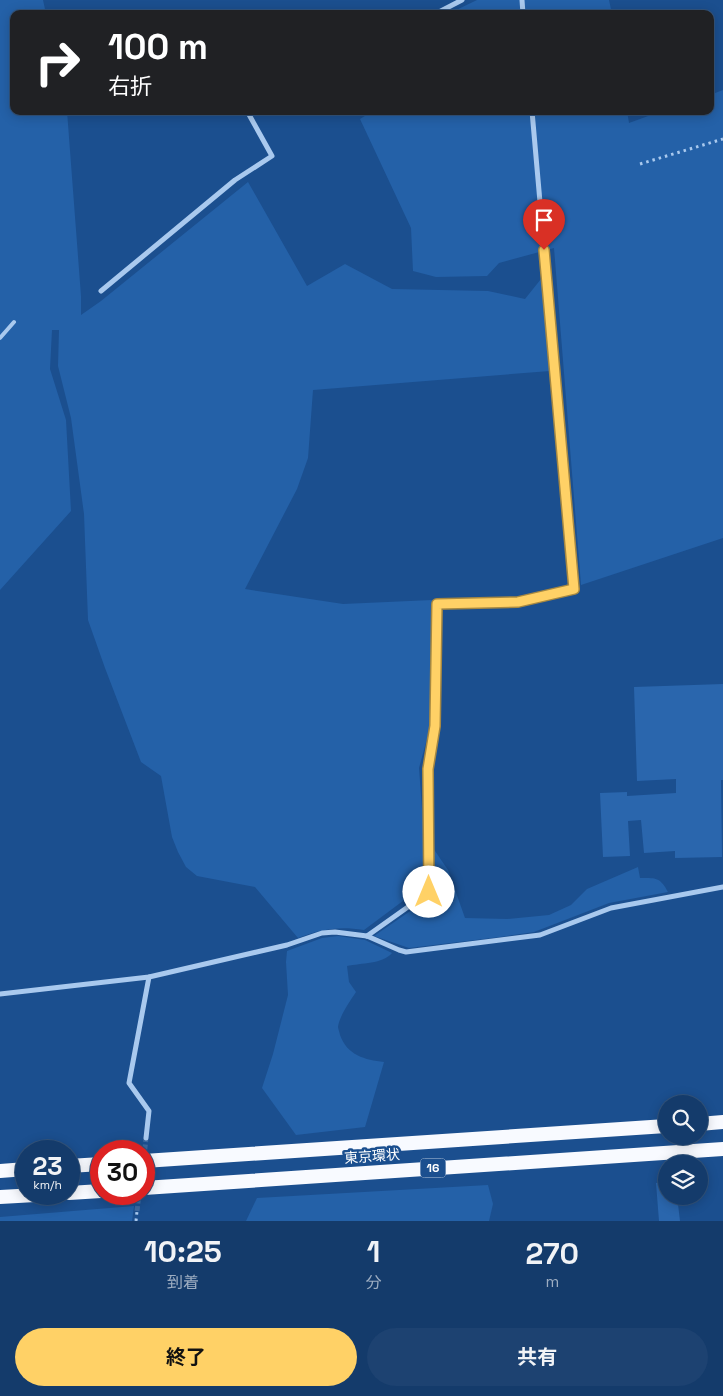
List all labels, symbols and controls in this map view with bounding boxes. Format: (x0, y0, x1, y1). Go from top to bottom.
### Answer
text: 100 m (108, 25, 208, 69)
icon: right (25, 30, 90, 95)
text: 右折 (108, 72, 152, 100)
pin (523, 199, 565, 250)
icon: arrive (530, 206, 558, 234)
position arrow (402, 865, 454, 917)
map controls (658, 1095, 708, 1205)
button: search (658, 1095, 708, 1145)
speed limit sign: 30 (90, 1140, 155, 1205)
street label: 東京環状 (343, 1145, 401, 1167)
text: 23 (32, 1150, 63, 1182)
button: layers (658, 1155, 708, 1205)
road number: 16 (420, 1158, 446, 1178)
text: km/h (33, 1177, 62, 1193)
text: 10:25 (144, 1232, 222, 1271)
text: 1 (367, 1232, 380, 1271)
text: 270 (526, 1234, 579, 1273)
text: m (545, 1271, 559, 1292)
text: 到着 (167, 1272, 199, 1293)
text: 分 (366, 1272, 382, 1293)
button: 終了 (15, 1328, 357, 1386)
button: 共有 (367, 1328, 708, 1386)

